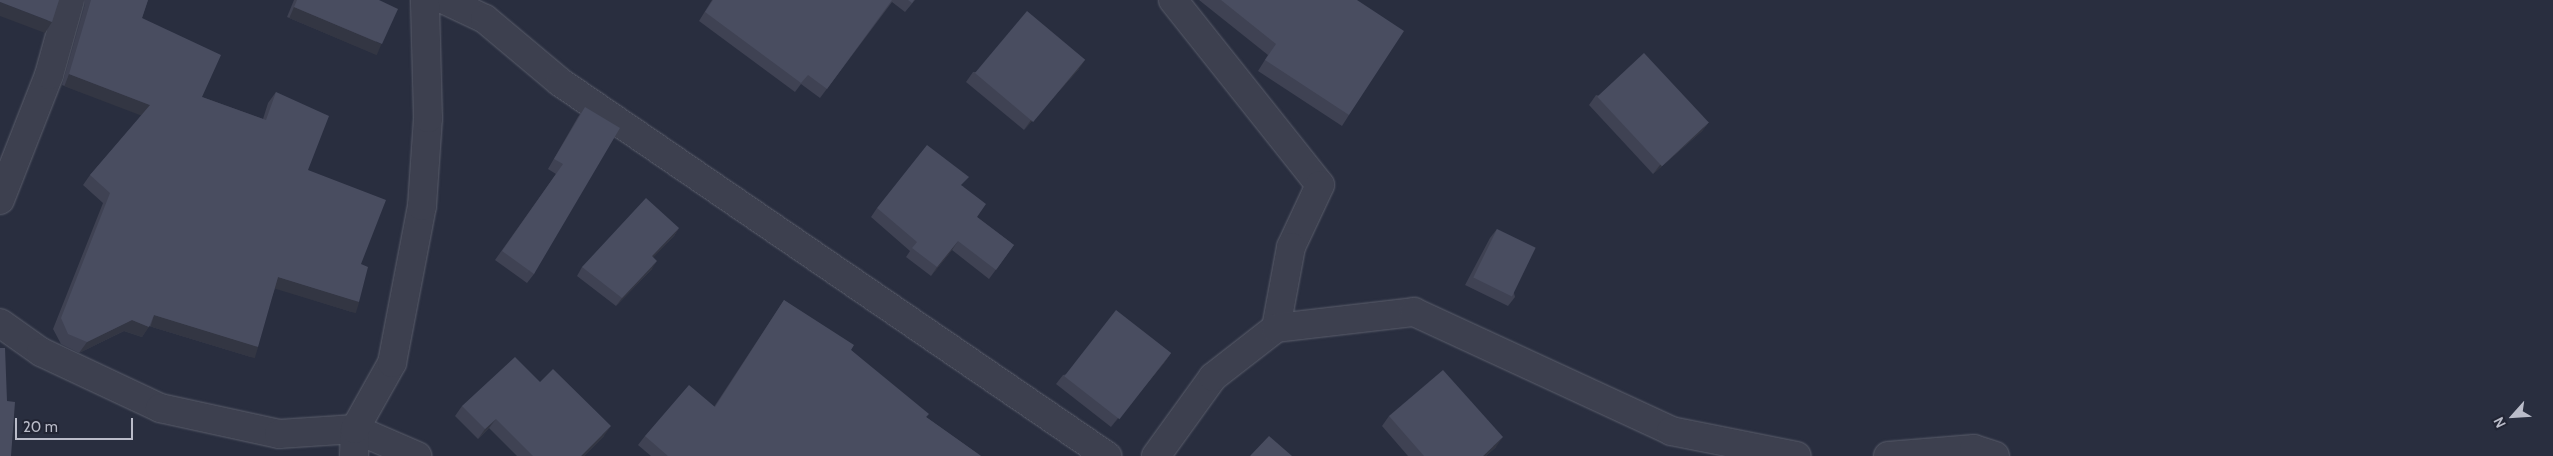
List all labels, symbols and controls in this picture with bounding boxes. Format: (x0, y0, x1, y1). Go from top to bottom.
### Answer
north arrow (2488, 391, 2538, 441)
scale bar (18, 408, 135, 440)
text: N (2489, 414, 2510, 431)
text: 20 m (23, 418, 58, 436)

